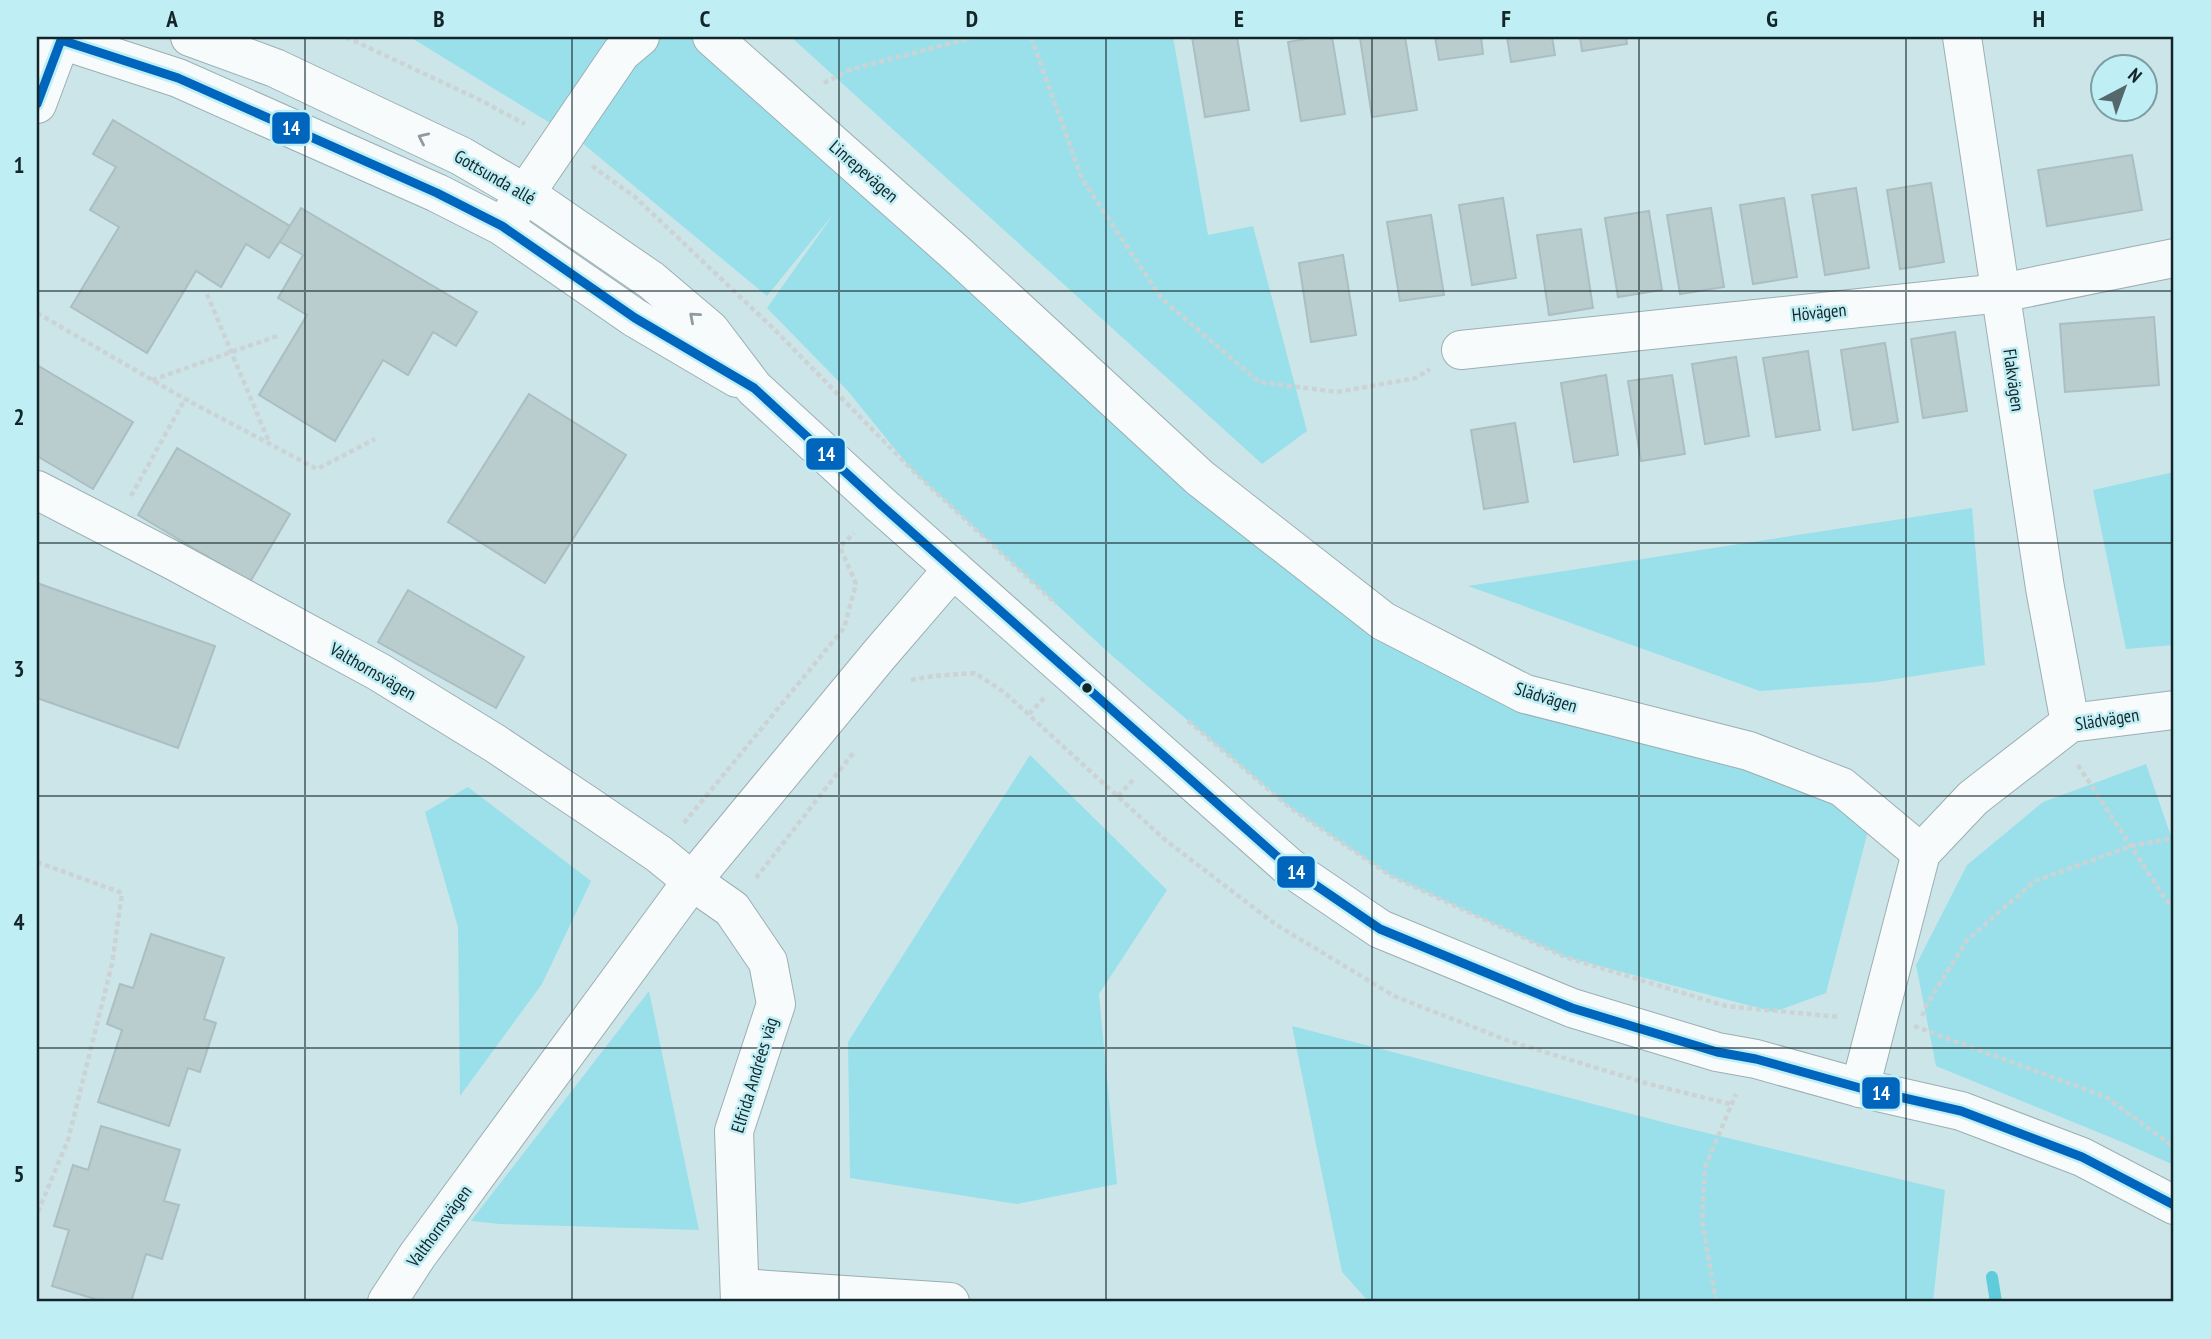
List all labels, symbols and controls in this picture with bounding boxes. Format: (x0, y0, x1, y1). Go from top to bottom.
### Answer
text: A (165, 4, 178, 33)
text: B (433, 4, 445, 33)
text: C (700, 4, 711, 33)
text: D (966, 4, 978, 33)
text: E (1234, 4, 1244, 33)
text: F (1501, 4, 1511, 33)
text: G (1766, 4, 1778, 33)
text: H (2033, 4, 2045, 33)
north arrow (2088, 52, 2158, 122)
text: N (2123, 63, 2147, 88)
line badge: 14 (271, 111, 311, 145)
text: 14 (282, 116, 300, 140)
one-way arrow (418, 132, 430, 146)
street label: Linrepevägen (825, 135, 903, 207)
street label: Gottsunda allé (450, 144, 540, 210)
text: 1 (14, 150, 25, 179)
street label: Hövägen (1791, 298, 1847, 326)
one-way arrow (689, 313, 702, 325)
street label: Flakvägen (1998, 347, 2030, 413)
text: 2 (14, 402, 25, 431)
line badge: 14 (805, 437, 846, 471)
text: 14 (817, 442, 835, 466)
street label: Valthornsvägen (325, 637, 420, 705)
text: 3 (14, 654, 25, 683)
street label: Slädvägen (1512, 677, 1580, 717)
unlabelled marker (1080, 681, 1094, 695)
street label: Slädvägen (2073, 703, 2141, 735)
line badge: 14 (1276, 855, 1316, 889)
text: 14 (1287, 860, 1305, 884)
text: 4 (14, 907, 25, 936)
street label: Elfrida Andrées väg (726, 1015, 782, 1135)
line badge: 14 (1861, 1076, 1901, 1110)
text: 14 (1872, 1081, 1890, 1105)
text: 5 (14, 1159, 25, 1188)
street label: Valthornsvägen (401, 1180, 476, 1272)

